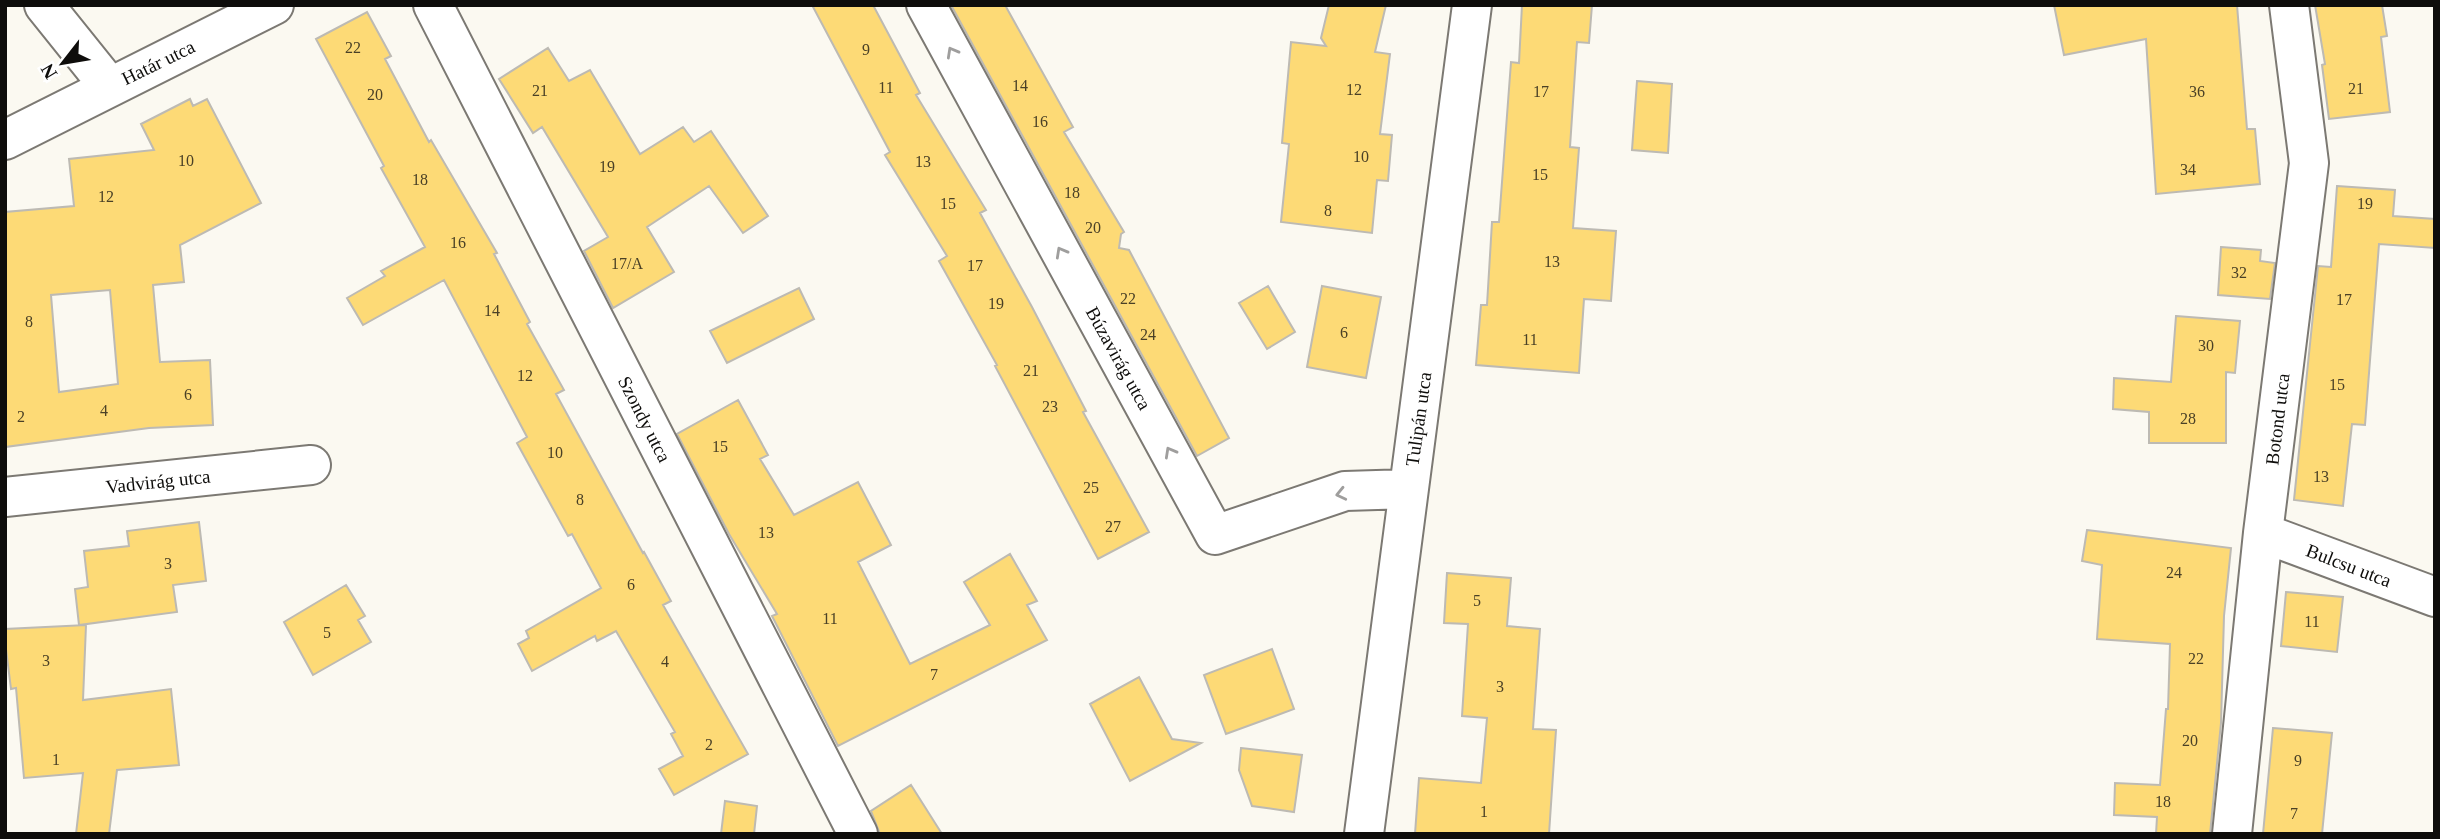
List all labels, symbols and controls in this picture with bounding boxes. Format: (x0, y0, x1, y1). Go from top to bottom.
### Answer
north arrow (28, 28, 98, 98)
street label: Határ utca (118, 36, 199, 89)
house number: 22 (345, 39, 361, 56)
house number: 9 (862, 41, 870, 58)
one-way arrow (947, 47, 960, 59)
text: N (36, 60, 61, 83)
house number: 14 (1012, 77, 1028, 94)
house number: 11 (878, 79, 894, 96)
house number: 21 (2348, 80, 2364, 97)
house number: 12 (1346, 81, 1362, 98)
house number: 21 (532, 82, 548, 99)
house number: 17 (1533, 83, 1549, 100)
house number: 36 (2189, 83, 2205, 100)
house number: 20 (367, 86, 383, 103)
house number: 16 (1032, 113, 1048, 130)
house number: 10 (1353, 148, 1369, 165)
house number: 10 (178, 152, 194, 169)
house number: 13 (915, 153, 931, 170)
house number: 19 (599, 158, 615, 175)
house number: 34 (2180, 161, 2196, 178)
house number: 15 (1532, 166, 1548, 183)
house number: 18 (412, 171, 428, 188)
house number: 18 (1064, 184, 1080, 201)
house number: 12 (98, 188, 114, 205)
house number: 15 (940, 195, 956, 212)
house number: 19 (2357, 195, 2373, 212)
house number: 8 (1324, 202, 1332, 219)
house number: 20 (1085, 219, 1101, 236)
house number: 16 (450, 234, 466, 251)
one-way arrow (1056, 247, 1069, 259)
house number: 13 (1544, 253, 1560, 270)
house number: 17/A (611, 255, 643, 272)
house number: 17 (967, 257, 983, 274)
house number: 32 (2231, 264, 2247, 281)
house number: 22 (1120, 290, 1136, 307)
house number: 17 (2336, 291, 2352, 308)
house number: 19 (988, 295, 1004, 312)
house number: 14 (484, 302, 500, 319)
street label: Búzavirág utca (1082, 303, 1156, 414)
house number: 8 (25, 313, 33, 330)
house number: 6 (1340, 324, 1348, 341)
house number: 24 (1140, 326, 1156, 343)
house number: 11 (1522, 331, 1538, 348)
house number: 30 (2198, 337, 2214, 354)
house number: 21 (1023, 362, 1039, 379)
house number: 12 (517, 367, 533, 384)
street label: Tulipán utca (1401, 370, 1436, 467)
street label: Botond utca (2261, 371, 2294, 466)
street label: Szondy utca (614, 373, 675, 466)
house number: 15 (2329, 376, 2345, 393)
house number: 6 (184, 386, 192, 403)
house number: 23 (1042, 398, 1058, 415)
house number: 4 (100, 402, 108, 419)
house number: 2 (17, 408, 25, 425)
house number: 28 (2180, 410, 2196, 427)
house number: 15 (712, 438, 728, 455)
house number: 10 (547, 444, 563, 461)
one-way arrow (1165, 446, 1178, 459)
street label: Vadvirág utca (105, 466, 212, 497)
house number: 13 (2313, 468, 2329, 485)
house number: 25 (1083, 479, 1099, 496)
one-way arrow (1335, 486, 1347, 500)
house number: 8 (576, 491, 584, 508)
house number: 27 (1105, 518, 1121, 535)
house number: 13 (758, 524, 774, 541)
street label: Bulcsu utca (2303, 540, 2395, 591)
house number: 3 (164, 555, 172, 572)
house number: 24 (2166, 564, 2182, 581)
house number: 6 (627, 576, 635, 593)
house number: 5 (1473, 592, 1481, 609)
house number: 11 (822, 610, 838, 627)
house number: 11 (2304, 613, 2320, 630)
house number: 5 (323, 624, 331, 641)
house number: 22 (2188, 650, 2204, 667)
house number: 3 (42, 652, 50, 669)
house number: 4 (661, 653, 669, 670)
house number: 7 (930, 666, 938, 683)
house number: 3 (1496, 678, 1504, 695)
house number: 20 (2182, 732, 2198, 749)
house number: 2 (705, 736, 713, 753)
house number: 1 (52, 751, 60, 768)
house number: 9 (2294, 752, 2302, 769)
house number: 18 (2155, 793, 2171, 810)
house number: 1 (1480, 803, 1488, 820)
house number: 7 (2290, 805, 2298, 822)

